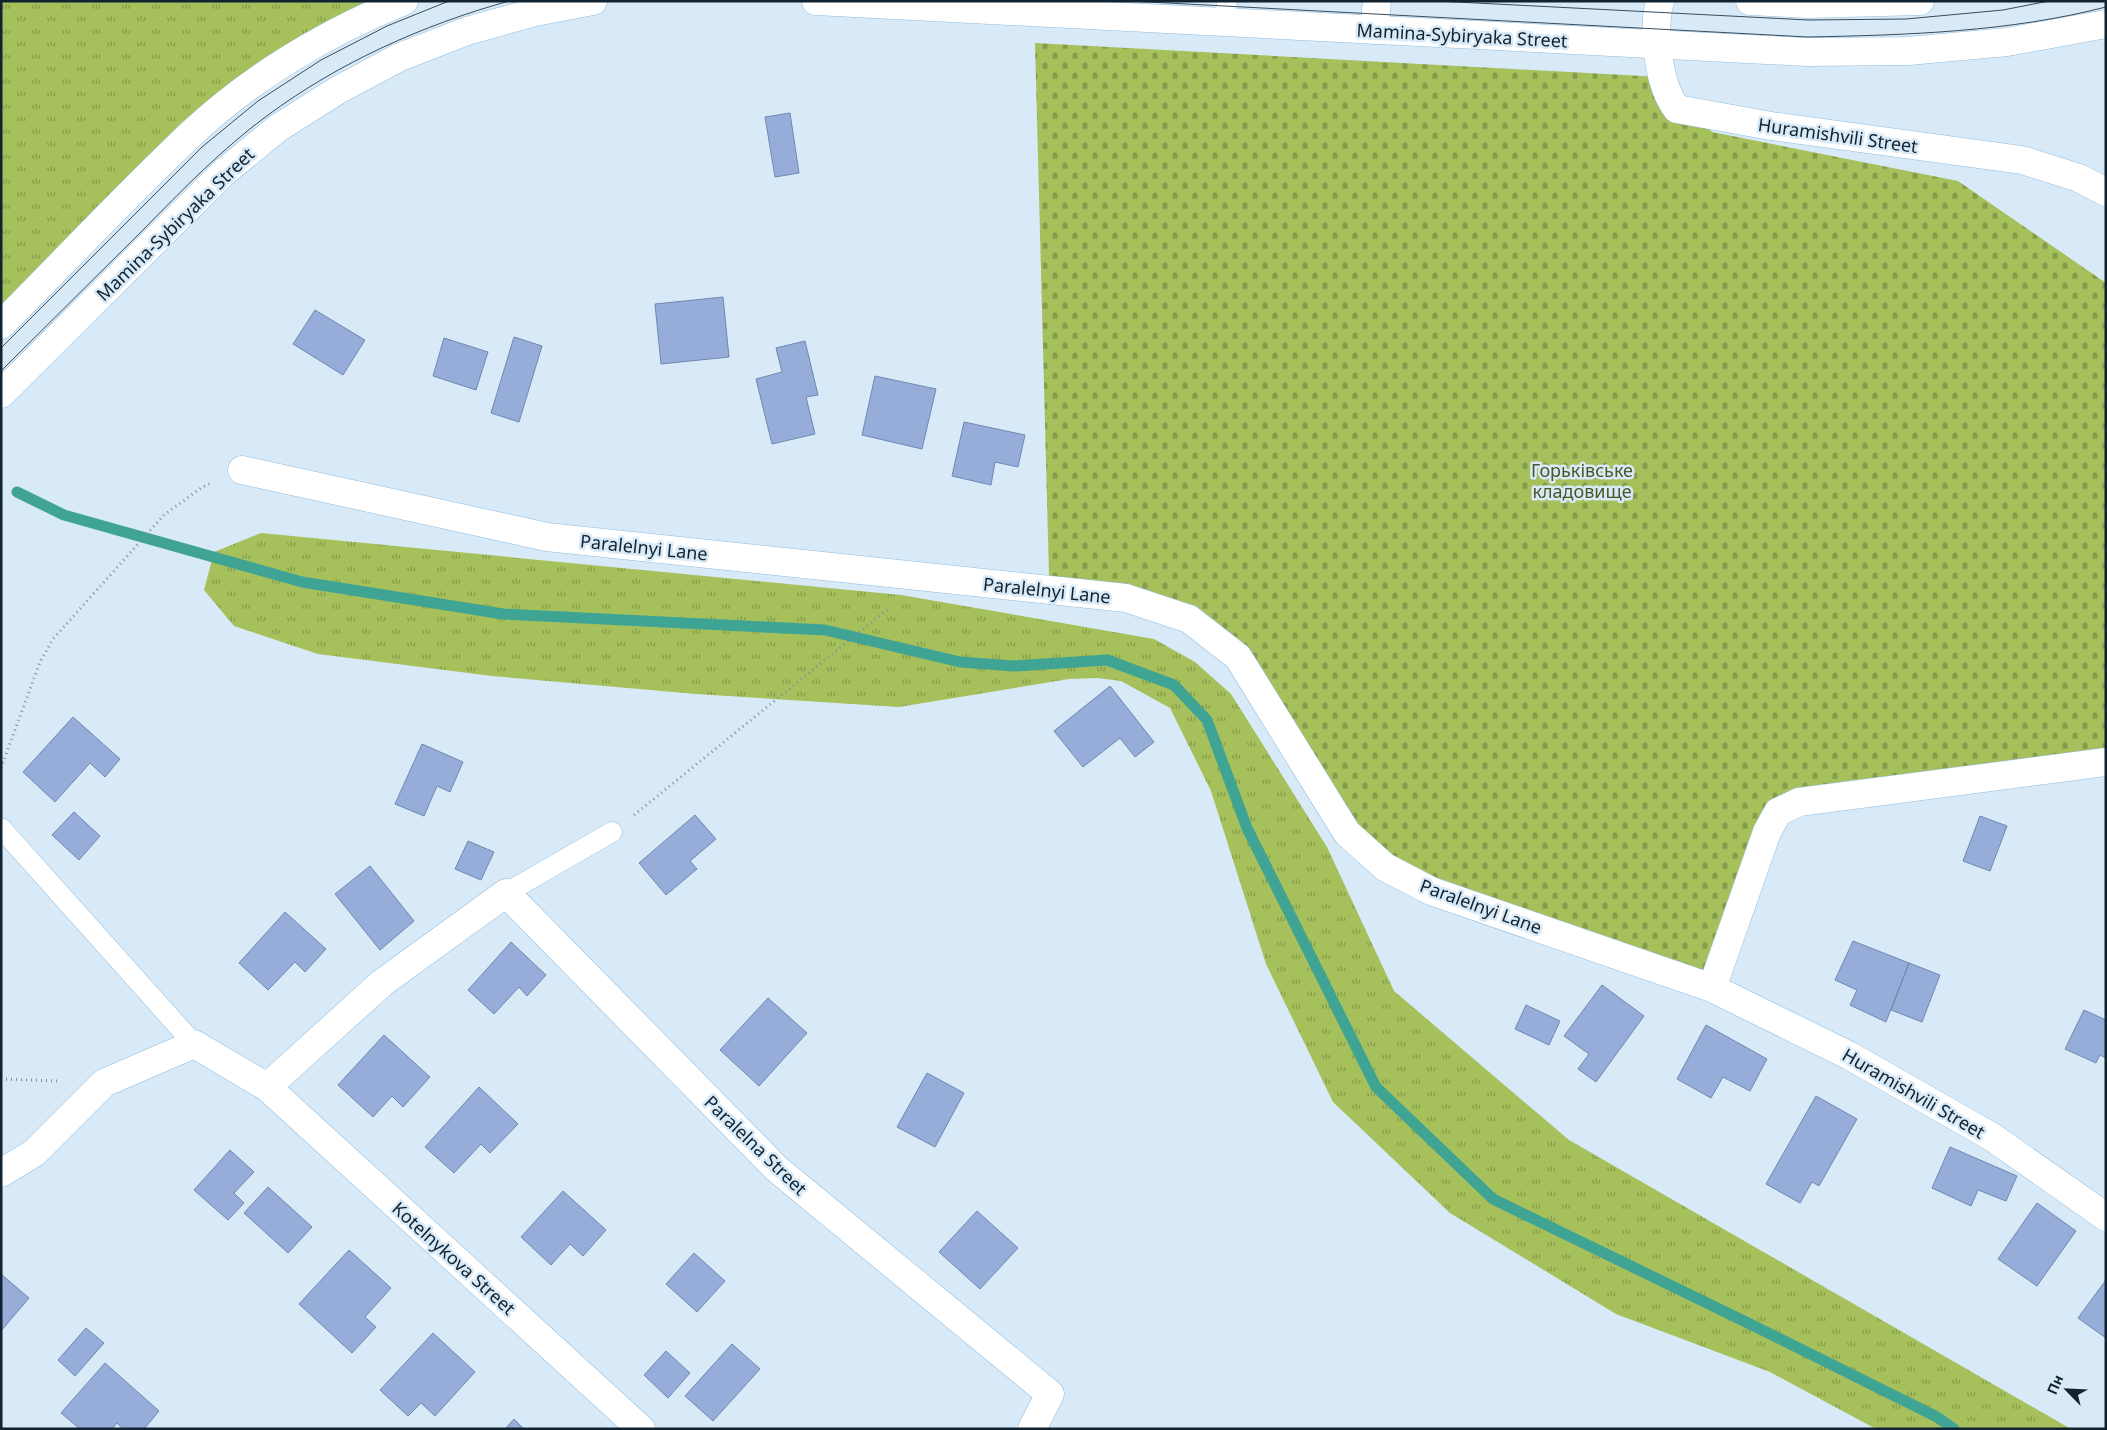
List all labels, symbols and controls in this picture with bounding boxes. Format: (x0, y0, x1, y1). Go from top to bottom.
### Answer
street label: Mamina-Sybiryaka Street (1356, 17, 1569, 53)
street label: Huramishvili Street (1757, 112, 1920, 158)
street label: Mamina-Sybiryaka Street (91, 142, 260, 306)
park label: Горьківське кладовище (1531, 458, 1633, 503)
street label: Paralelnyi Lane (579, 528, 709, 566)
street label: Paralelnyi Lane (982, 571, 1112, 609)
street label: Paralelnyi Lane (1417, 873, 1545, 939)
street label: Huramishvili Street (1838, 1042, 1990, 1144)
street label: Paralelna Street (700, 1090, 813, 1200)
street label: Kotelnykova Street (387, 1196, 521, 1320)
north arrow (2042, 1365, 2092, 1415)
text: Пн (2042, 1372, 2067, 1397)

